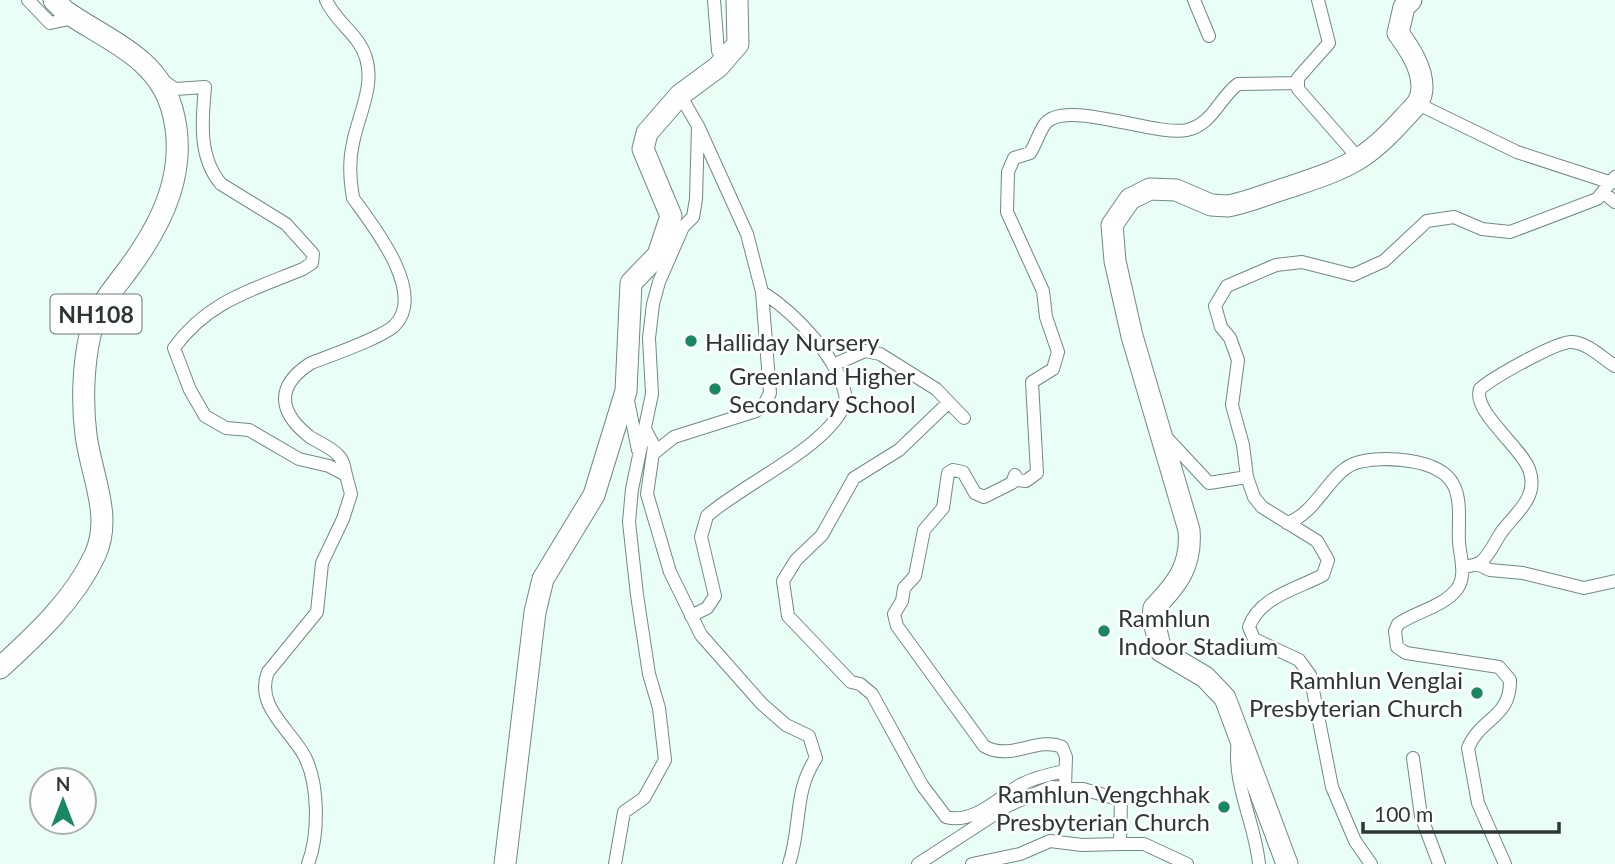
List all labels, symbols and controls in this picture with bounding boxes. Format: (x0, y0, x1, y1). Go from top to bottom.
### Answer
road number: NH108 (50, 294, 142, 334)
place label: Halliday Nursery (705, 327, 880, 356)
marker: Halliday Nursery (683, 333, 699, 349)
place label: Greenland Higher Secondary School (729, 361, 916, 418)
marker: Greenland Higher Secondary School (707, 381, 723, 397)
place label: Ramhlun Indoor Stadium (1118, 603, 1278, 660)
marker: Ramhlun Indoor Stadium (1096, 623, 1112, 639)
place label: Ramhlun Venglai Presbyterian Church (1249, 665, 1463, 722)
marker: Ramhlun Venglai Presbyterian Church (1469, 685, 1485, 701)
north arrow (28, 766, 98, 836)
text: N (56, 772, 70, 795)
place label: Ramhlun Vengchhak Presbyterian Church (996, 779, 1211, 836)
scale bar (1363, 790, 1559, 834)
marker: Ramhlun Vengchhak Presbyterian Church (1216, 799, 1232, 815)
text: 100 m (1374, 801, 1433, 826)

